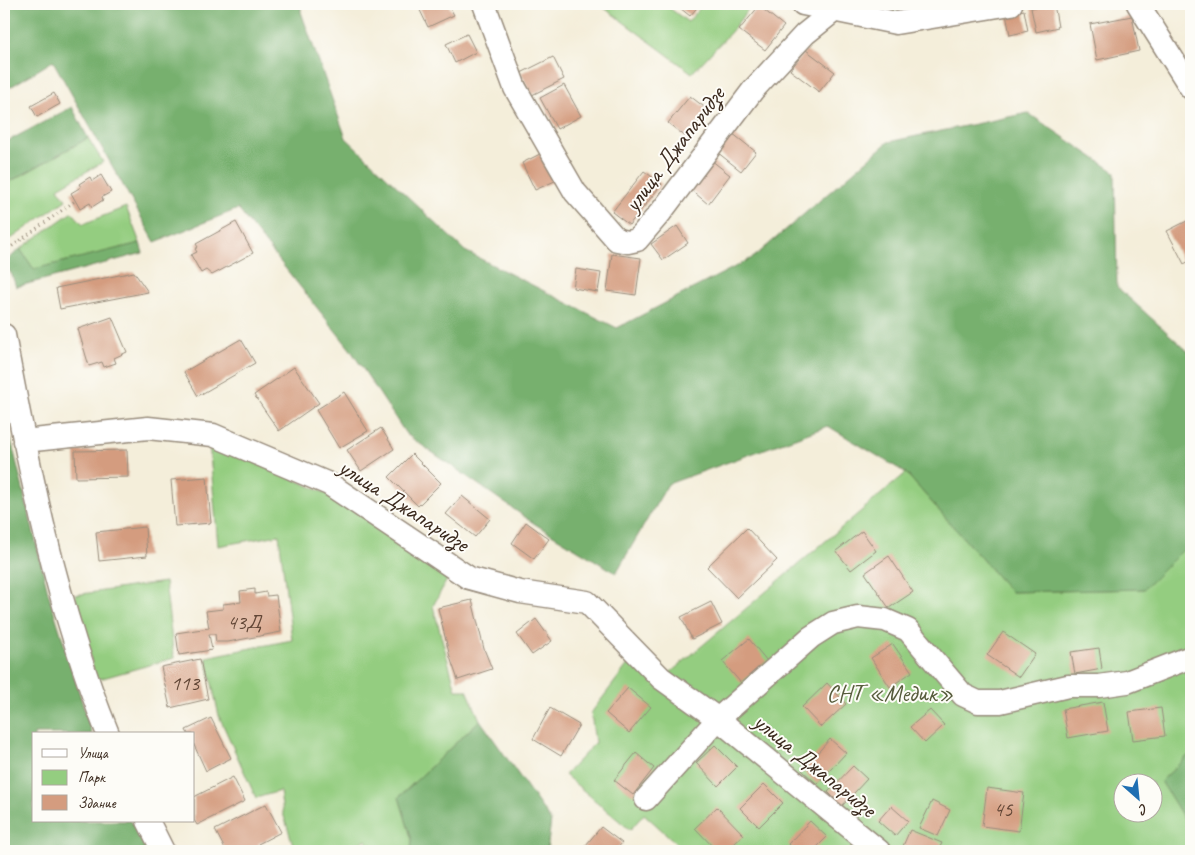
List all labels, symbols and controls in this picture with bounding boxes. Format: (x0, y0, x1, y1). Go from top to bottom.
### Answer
street label: улица Джапаридзе (616, 79, 733, 220)
street label: улица Джапаридзе (331, 451, 477, 560)
house number: 43Д (227, 609, 263, 635)
house number: 113 (171, 670, 201, 696)
park label: СНТ «Медик» (827, 678, 953, 708)
street label: улица Джапаридзе (745, 705, 884, 826)
legend (32, 732, 195, 822)
text: Улица (78, 744, 109, 763)
text: Парк (78, 768, 106, 787)
north arrow (1112, 772, 1162, 822)
text: Здание (78, 794, 117, 813)
house number: 45 (994, 796, 1014, 822)
text: С (1135, 800, 1151, 819)

